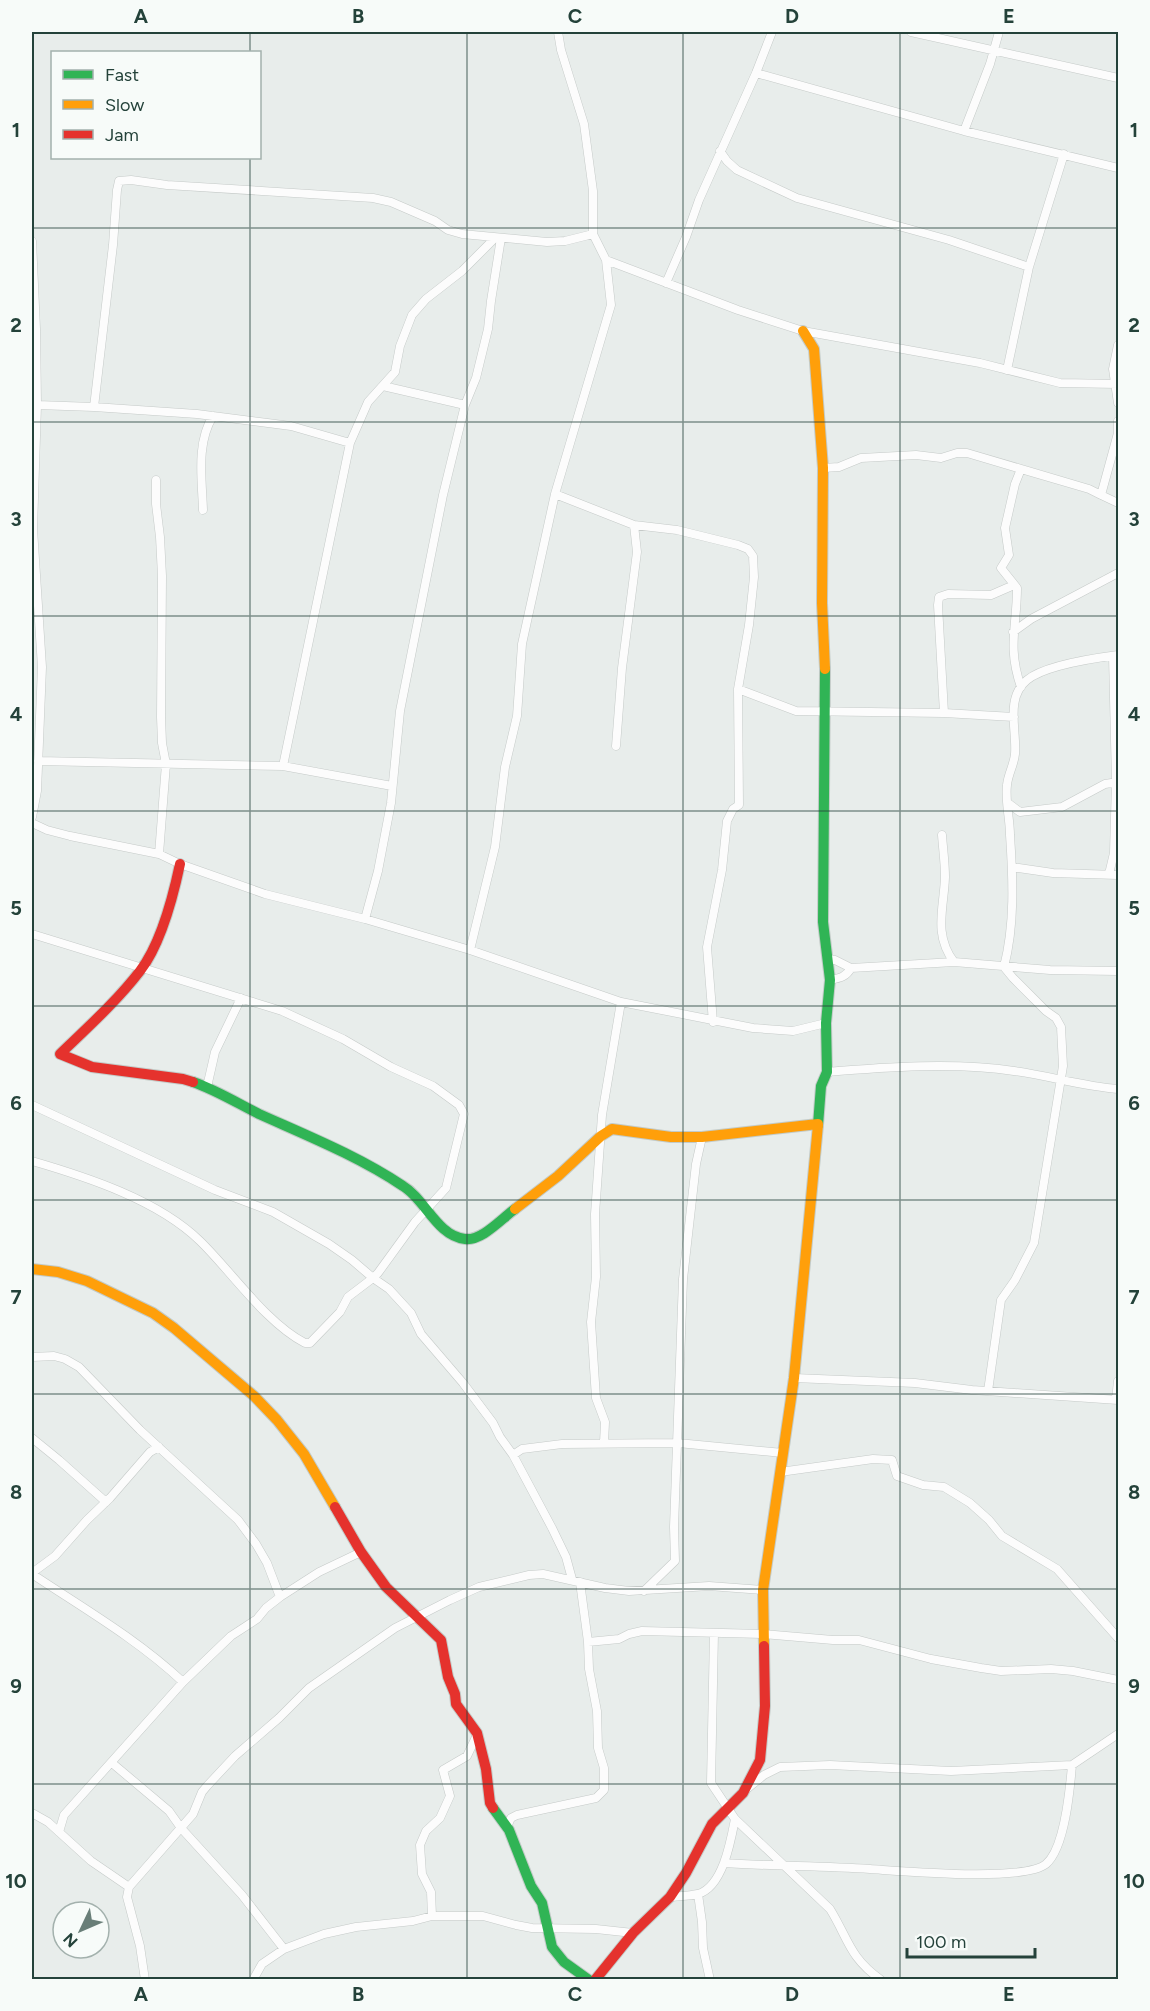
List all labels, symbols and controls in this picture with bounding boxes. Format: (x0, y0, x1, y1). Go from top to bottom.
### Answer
text: A (134, 4, 149, 28)
text: B (352, 4, 364, 28)
text: C (568, 4, 582, 28)
text: D (785, 4, 799, 28)
text: E (1003, 4, 1015, 28)
legend (51, 51, 261, 159)
text: Fast (105, 64, 139, 86)
text: Slow (105, 94, 144, 116)
text: 1 (12, 118, 20, 142)
text: 1 (1130, 118, 1138, 142)
text: Jam (105, 124, 139, 146)
text: 2 (10, 313, 22, 337)
text: 2 (1128, 313, 1140, 337)
text: 3 (10, 507, 22, 531)
text: 3 (1128, 507, 1140, 531)
text: 4 (10, 702, 23, 726)
text: 4 (1128, 702, 1141, 726)
text: 5 (10, 896, 22, 920)
text: 5 (1128, 896, 1140, 920)
text: 6 (10, 1091, 22, 1115)
text: 6 (1128, 1091, 1140, 1115)
text: 7 (10, 1285, 22, 1309)
text: 7 (1128, 1285, 1140, 1309)
text: 8 (10, 1480, 22, 1504)
text: 8 (1128, 1480, 1140, 1504)
text: 9 (10, 1674, 22, 1698)
text: 9 (1128, 1674, 1140, 1698)
text: 10 (5, 1869, 27, 1893)
text: 10 (1123, 1869, 1145, 1893)
north arrow (51, 1900, 111, 1960)
scale bar (907, 1921, 1034, 1959)
text: N (59, 1929, 82, 1951)
text: 100 m (916, 1931, 966, 1953)
text: A (134, 1982, 149, 2006)
text: B (352, 1982, 364, 2006)
text: C (568, 1982, 582, 2006)
text: D (785, 1982, 799, 2006)
text: E (1003, 1982, 1015, 2006)

